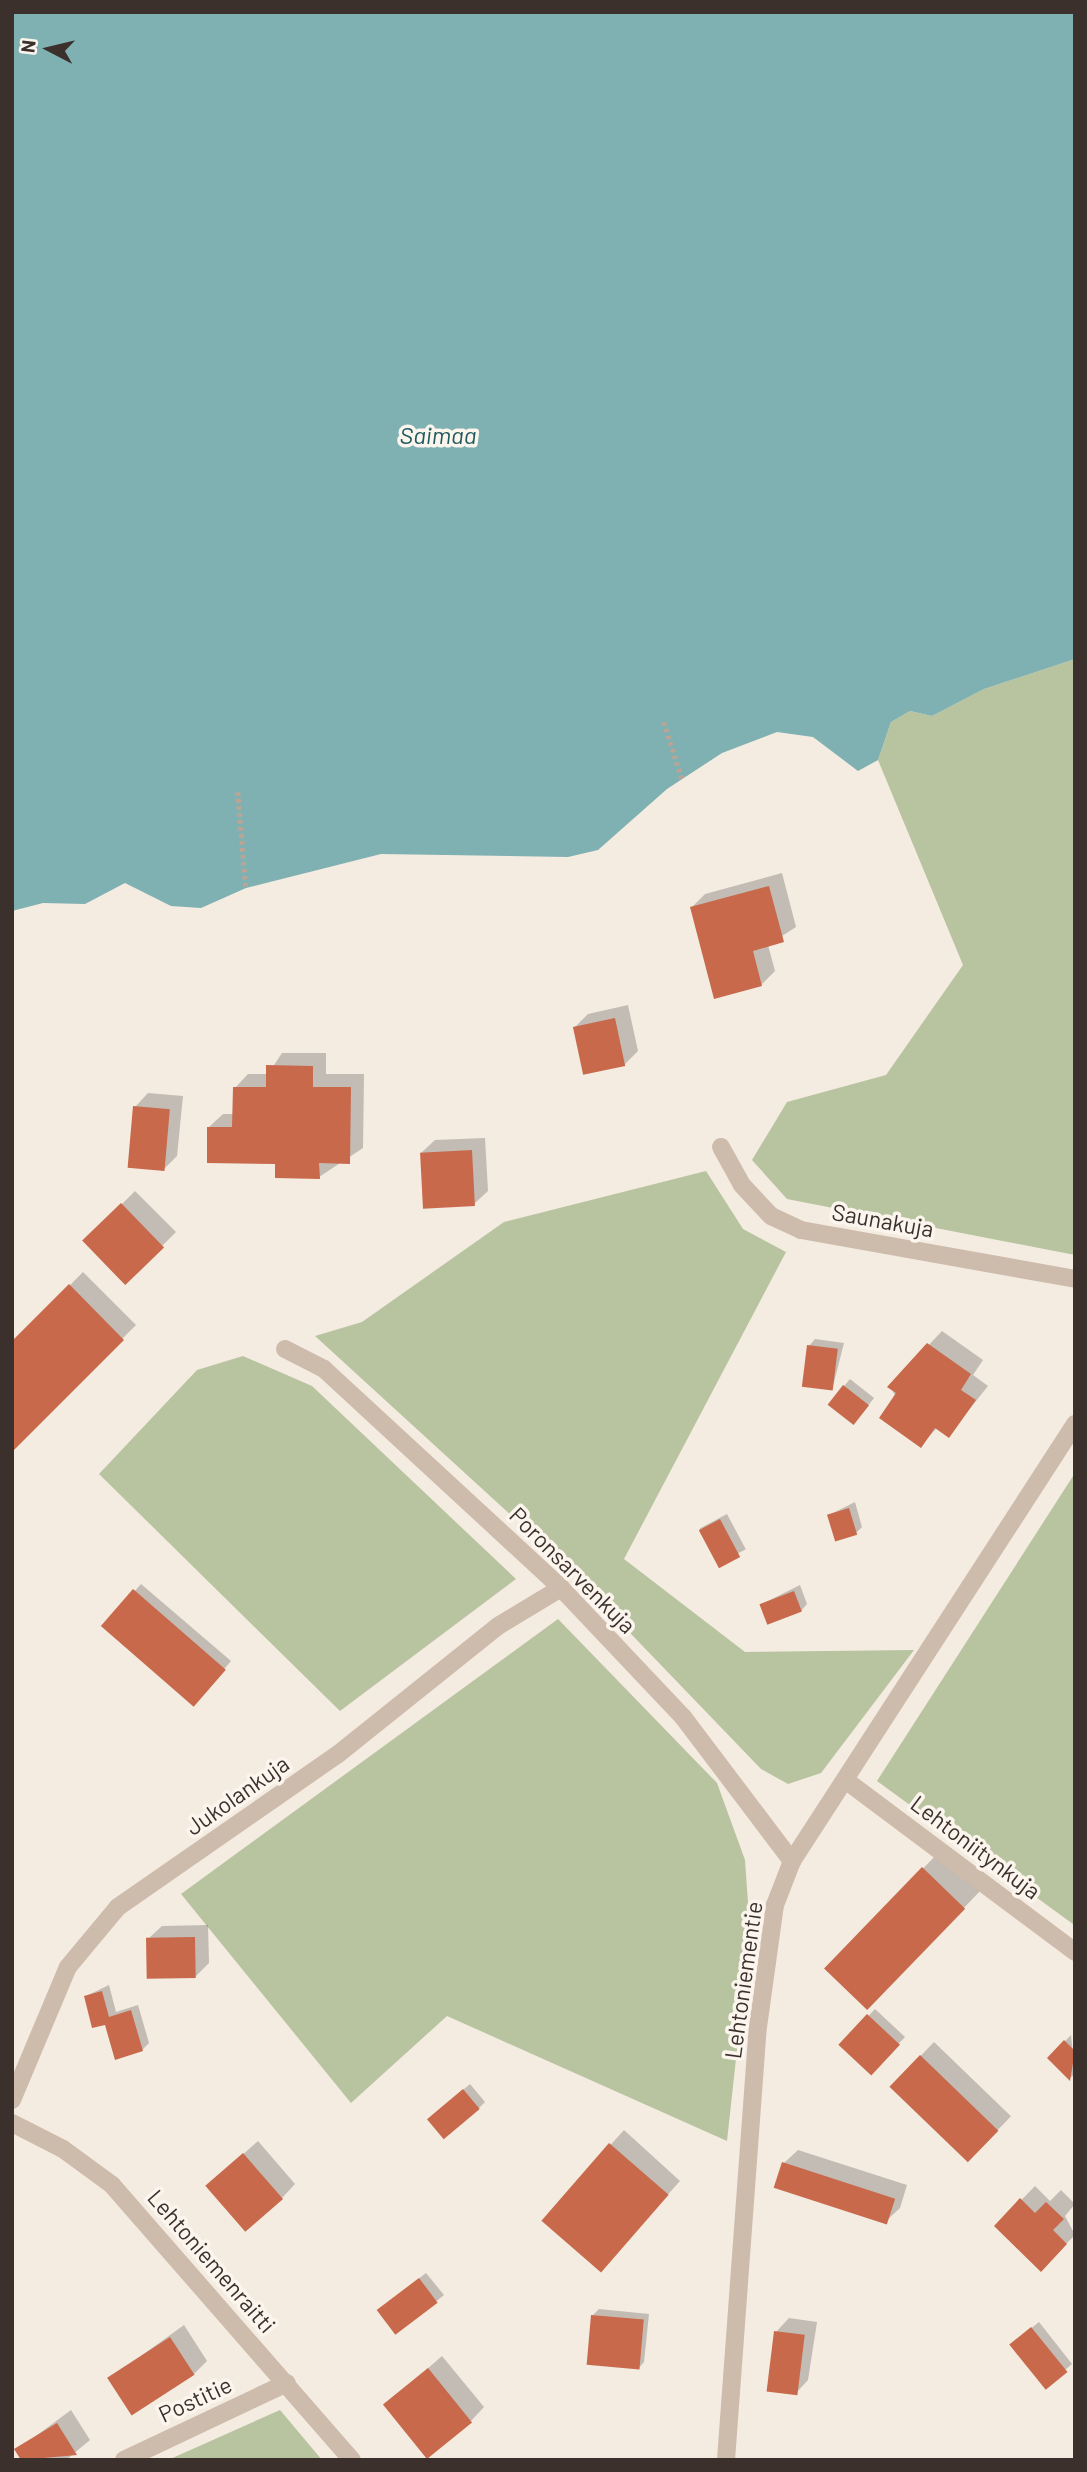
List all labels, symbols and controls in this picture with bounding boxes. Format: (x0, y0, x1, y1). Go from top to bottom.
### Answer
north arrow (14, 14, 84, 84)
text: N (15, 39, 40, 54)
water label: Saimaa (400, 421, 476, 449)
street label: Saunakuja (830, 1197, 936, 1243)
street label: Poronsarvenkuja (504, 1501, 642, 1639)
street label: Jukolankuja (180, 1749, 294, 1841)
street label: Lehtoniitynkuja (906, 1789, 1046, 1905)
street label: Lehtoniementie (718, 1899, 768, 2061)
street label: Lehtoniemenraitti (142, 2184, 282, 2338)
street label: Postitie (154, 2370, 236, 2428)

